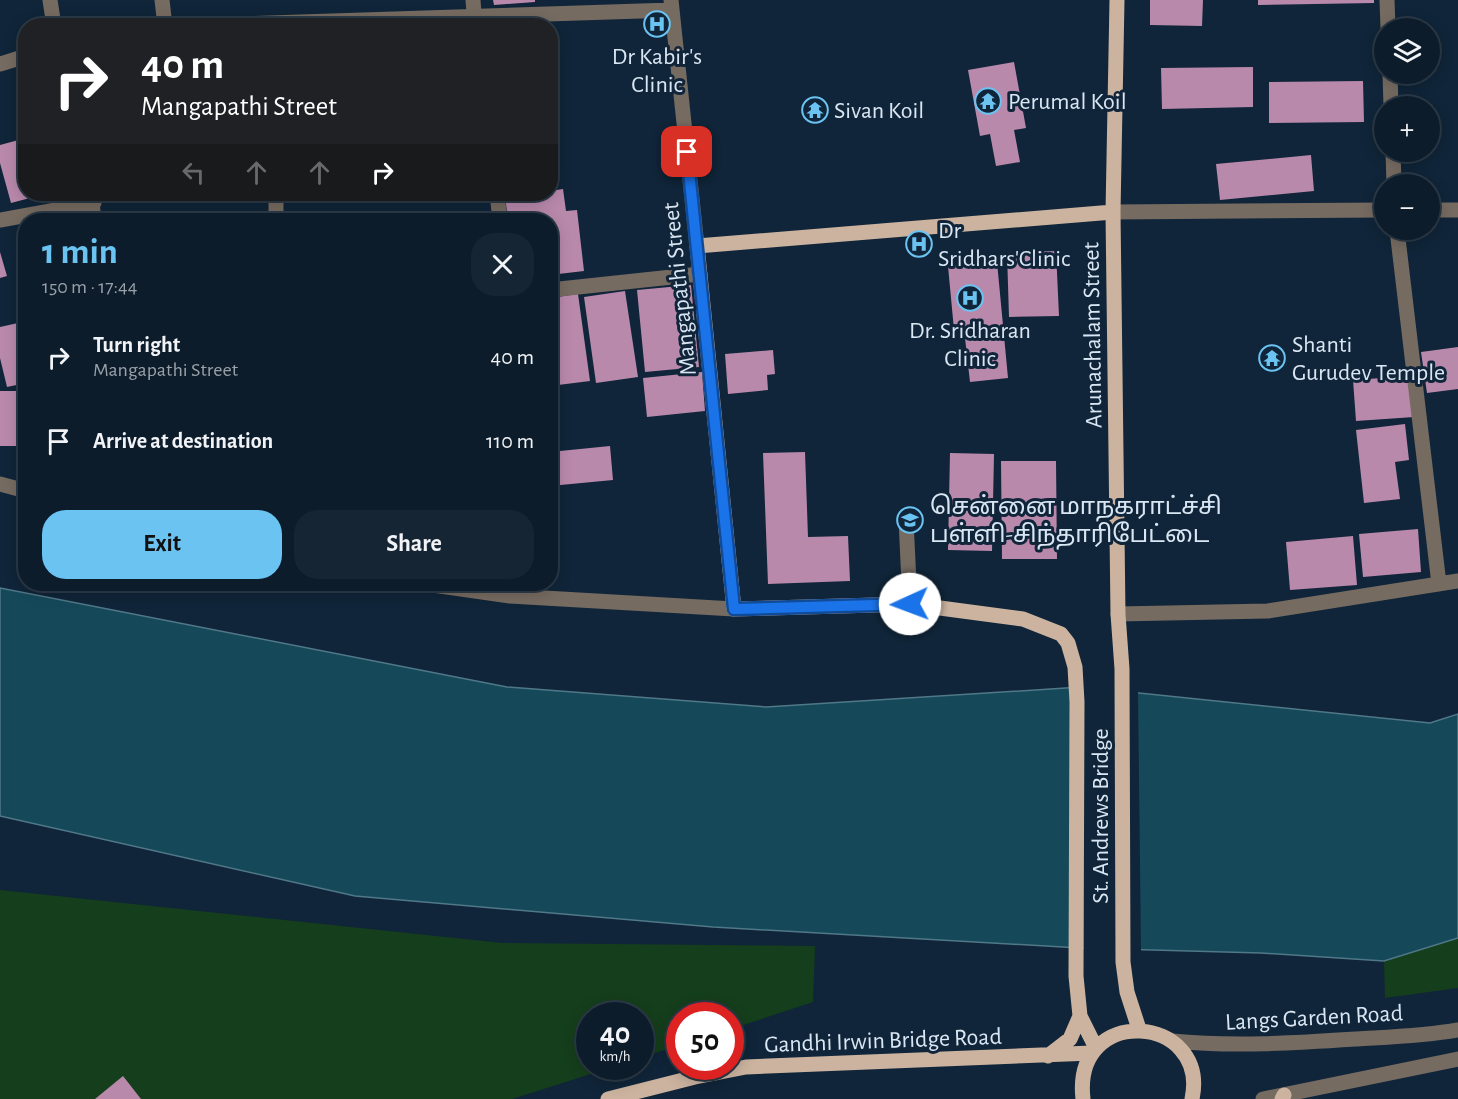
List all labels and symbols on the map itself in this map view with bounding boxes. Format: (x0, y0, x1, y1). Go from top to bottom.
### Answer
hospital icon: Dr Kabir's Clinic (642, 9, 672, 39)
place label: Dr Kabir's Clinic (612, 45, 702, 97)
temple icon: Perumal Koil (973, 86, 1003, 116)
place label: Perumal Koil (1008, 90, 1127, 114)
temple icon: Sivan Koil (800, 95, 830, 125)
place label: Sivan Koil (834, 99, 924, 123)
pin (661, 126, 712, 177)
street label: Mangapathi Street (659, 201, 701, 377)
place label: Dr Sridhars'Clinic (938, 219, 1070, 271)
hospital icon: Dr Sridhars'Clinic (904, 229, 934, 259)
street label: Arunachalam Street (1079, 241, 1107, 428)
hospital icon: Dr. Sridharan Clinic (955, 283, 985, 313)
place label: Dr. Sridharan Clinic (909, 319, 1031, 371)
place label: Shanti Gurudev Temple (1292, 333, 1445, 385)
temple icon: Shanti Gurudev Temple (1257, 343, 1287, 373)
place label: சென்னை மாநகராட்ச்சி பள்ளி-சிந்தாரிபேட்டை (930, 493, 1222, 550)
school or university icon: சென்னை மாநகராட்ச்சி பள்ளி-சிந்தாரிபேட்டை (895, 505, 925, 535)
position arrow (878, 572, 942, 636)
street label: St. Andrews Bridge (1089, 728, 1113, 904)
street label: Langs Garden Road (1225, 1001, 1404, 1035)
speed limit sign: 50 (666, 1002, 744, 1080)
street label: Gandhi Irwin Bridge Road (764, 1025, 1002, 1057)

